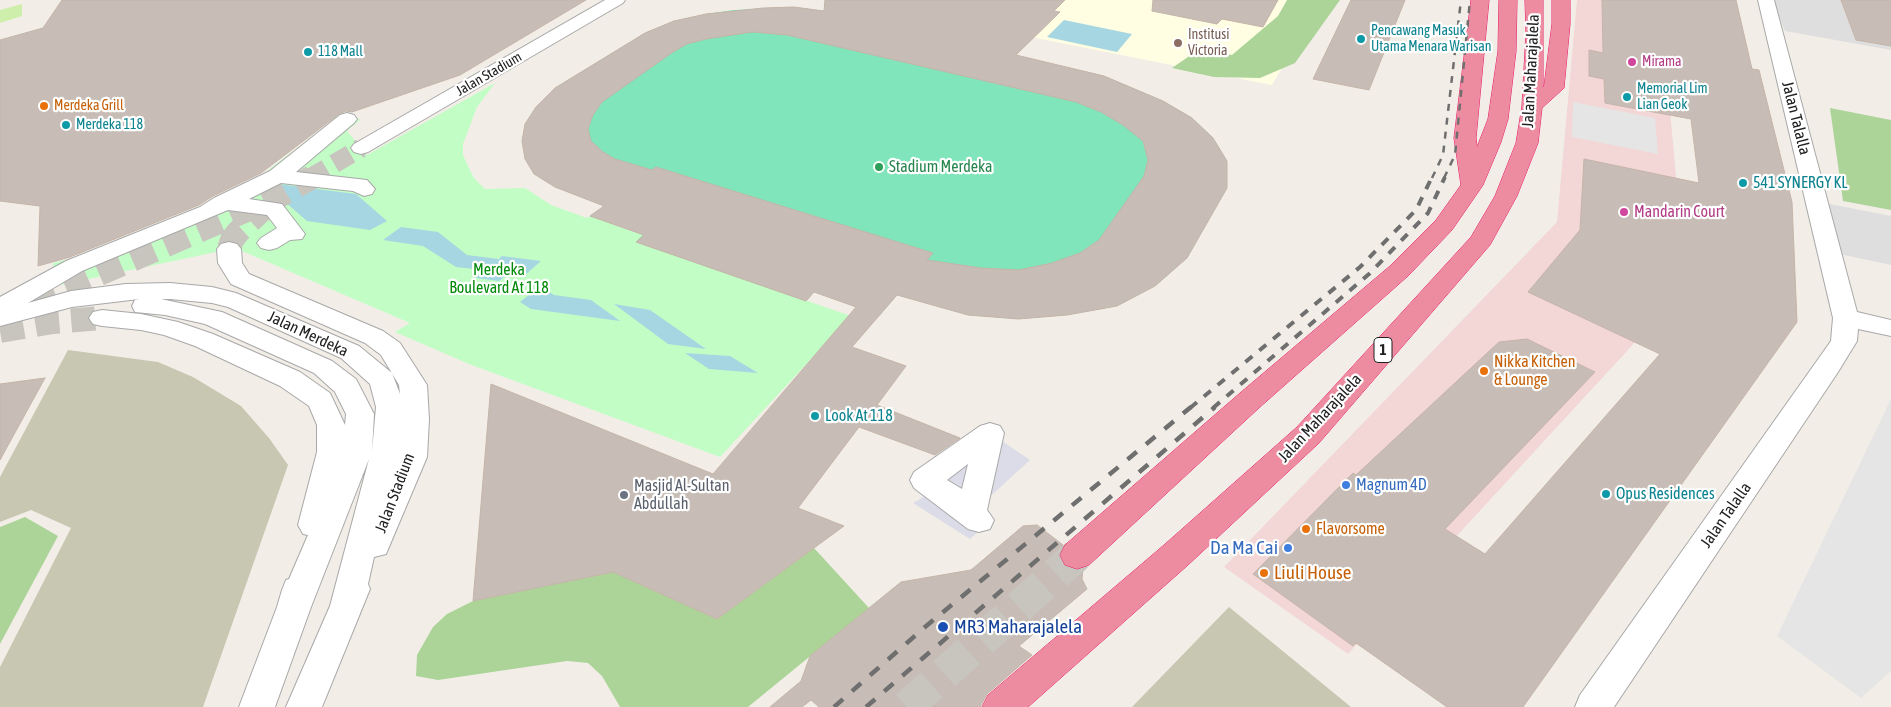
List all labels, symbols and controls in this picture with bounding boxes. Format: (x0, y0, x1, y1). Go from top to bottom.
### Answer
street label: Jalan Maharajalela (1518, 14, 1544, 128)
place label: Pencawang Masuk Utama Menara Warisan (1371, 23, 1491, 56)
place label: Institusi Victoria (1188, 27, 1230, 59)
marker: Pencawang Masuk Utama Menara Warisan (1355, 33, 1367, 45)
marker: Institusi Victoria (1172, 37, 1184, 49)
place label: 118 Mall (318, 44, 363, 60)
marker: 118 Mall (302, 46, 314, 58)
street label: Jalan Stadium (453, 48, 525, 100)
place label: Mirama (1642, 54, 1682, 70)
marker: Mirama (1626, 56, 1638, 68)
street label: Jalan Talalla (1778, 79, 1814, 157)
place label: Memorial Lim Lian Geok (1637, 81, 1708, 114)
marker: Memorial Lim Lian Geok (1621, 91, 1633, 103)
place label: Merdeka Grill (54, 98, 124, 114)
marker: Merdeka Grill (38, 100, 50, 112)
place label: Merdeka 118 (76, 117, 143, 133)
marker: Merdeka 118 (60, 119, 72, 131)
place label: Stadium Merdeka (889, 157, 993, 177)
marker: Stadium Merdeka (873, 161, 885, 173)
place label: 541 SYNERGY KL (1753, 173, 1848, 193)
marker: 541 SYNERGY KL (1737, 177, 1749, 189)
place label: Mandarin Court (1634, 202, 1725, 222)
marker: Mandarin Court (1618, 206, 1630, 218)
park label: Merdeka Boulevard At 118 (449, 260, 549, 298)
street label: Jalan Merdeka (265, 307, 351, 361)
road number: 1 (1374, 338, 1392, 362)
place label: Nikka Kitchen & Lounge (1494, 352, 1576, 390)
marker: Nikka Kitchen & Lounge (1478, 365, 1490, 377)
street label: Jalan Maharajalela (1274, 370, 1366, 466)
place label: Look At 118 (825, 406, 893, 426)
marker: Look At 118 (809, 410, 821, 422)
street label: Jalan Stadium (371, 451, 419, 535)
place label: Magnum 4D (1356, 475, 1427, 495)
place label: Masjid Al-Sultan Abdullah (634, 476, 730, 514)
marker: Magnum 4D (1340, 479, 1352, 491)
street label: Jalan Talalla (1697, 479, 1755, 551)
place label: Opus Residences (1616, 484, 1715, 504)
marker: Opus Residences (1600, 488, 1612, 500)
marker: Masjid Al-Sultan Abdullah (618, 489, 630, 501)
place label: Flavorsome (1316, 519, 1385, 539)
marker: Flavorsome (1300, 523, 1312, 535)
place label: Da Ma Cai (1210, 537, 1278, 559)
marker: Da Ma Cai (1282, 542, 1294, 554)
place label: Liuli House (1274, 562, 1351, 584)
marker: Liuli House (1258, 567, 1270, 579)
place label: MR3 Maharajalela (954, 616, 1082, 638)
marker: MR3 Maharajalela (936, 620, 950, 634)

